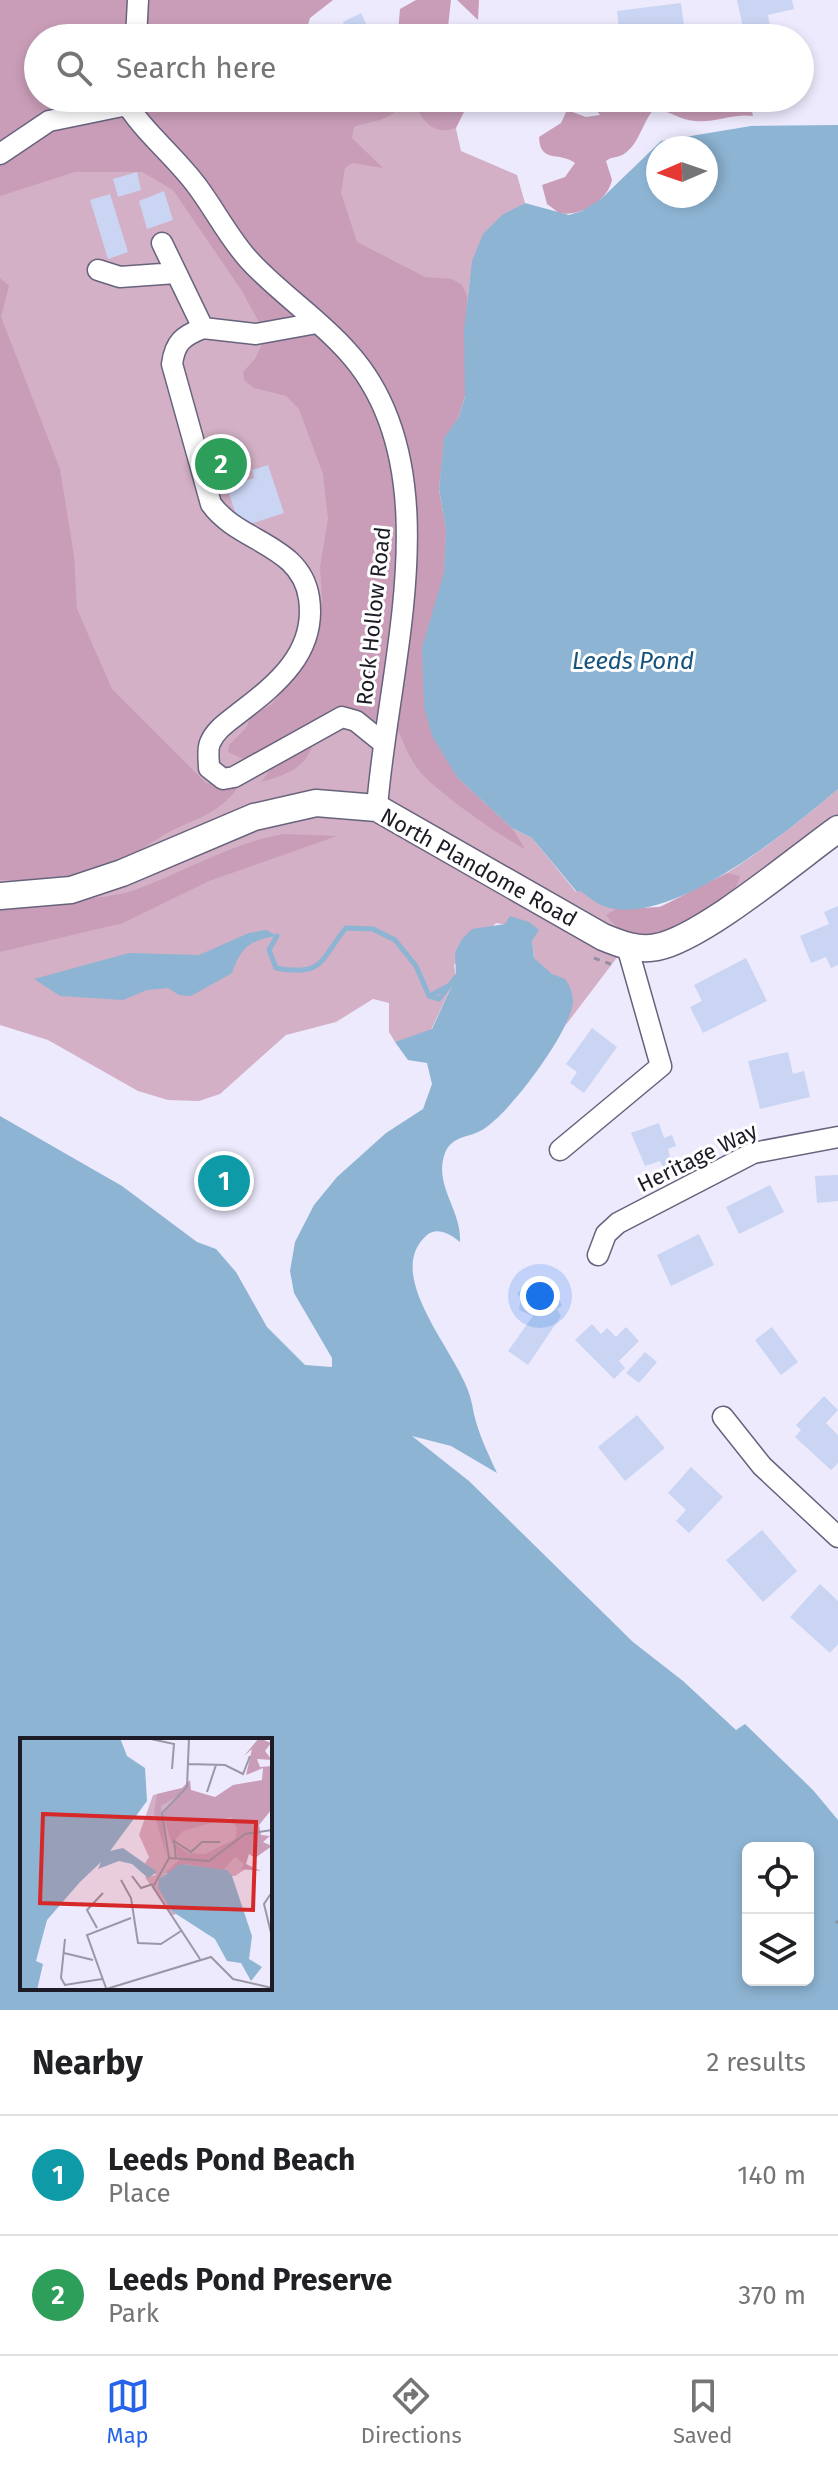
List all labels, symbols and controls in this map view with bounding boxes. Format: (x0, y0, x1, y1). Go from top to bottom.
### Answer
search box (24, 24, 814, 112)
icon: search (52, 46, 96, 90)
text: Search here (116, 50, 276, 86)
north arrow (646, 136, 718, 208)
pin: 2 (195, 434, 247, 494)
street label: Rock Hollow Road (351, 526, 396, 707)
water label: Leeds Pond (572, 647, 694, 675)
street label: North Plandome Road (376, 802, 582, 933)
street label: Heritage Way (633, 1117, 762, 1198)
pin: 1 (198, 1151, 250, 1211)
your location (520, 1276, 560, 1316)
inset map (20, 1738, 272, 1990)
map controls (742, 1842, 814, 1986)
button: locate (742, 1842, 814, 1914)
button: layers (742, 1914, 814, 1986)
text: Nearby (32, 2042, 143, 2083)
text: 2 results (706, 2047, 806, 2078)
text: Leeds Pond Beach (108, 2142, 355, 2178)
text: 1 (52, 2160, 64, 2191)
text: 140 m (737, 2160, 806, 2191)
text: Place (108, 2178, 171, 2209)
text: Leeds Pond Preserve (108, 2262, 392, 2298)
text: 2 (51, 2280, 65, 2311)
text: 370 m (738, 2280, 806, 2311)
text: Park (108, 2298, 159, 2329)
tab: Map (106, 2374, 150, 2449)
tab: Directions (361, 2374, 462, 2449)
tab: Saved (673, 2374, 732, 2449)

